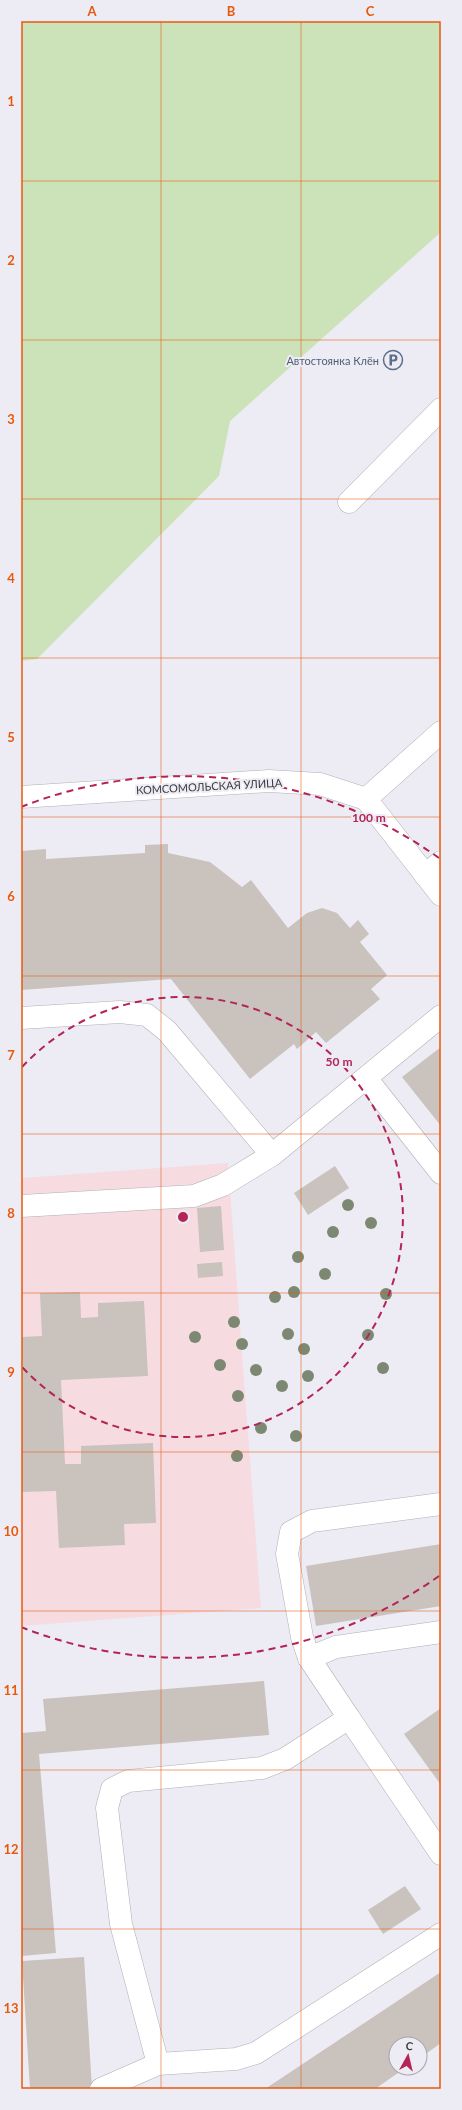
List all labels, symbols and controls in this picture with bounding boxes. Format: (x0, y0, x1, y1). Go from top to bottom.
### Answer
text: A (86, 3, 97, 19)
text: B (227, 3, 236, 19)
text: C (366, 3, 375, 19)
text: 1 (7, 93, 15, 109)
text: 2 (7, 252, 15, 268)
parking icon: Автостоянка Клён (382, 349, 404, 371)
place label: Автостоянка Клён (286, 354, 379, 367)
text: 3 (7, 411, 15, 427)
text: 4 (7, 570, 15, 586)
text: 5 (7, 729, 15, 745)
street label: КОМСОМОЛЬСКАЯ УЛИЦА (136, 776, 283, 796)
text: 100 m (352, 810, 386, 825)
text: 6 (7, 888, 15, 904)
text: 7 (7, 1047, 15, 1063)
text: 50 m (326, 1054, 352, 1069)
text: 8 (7, 1205, 15, 1221)
centre of rings (176, 1210, 190, 1224)
text: 9 (7, 1364, 15, 1380)
text: 10 (3, 1523, 19, 1539)
text: 11 (3, 1682, 19, 1698)
text: 12 (3, 1841, 19, 1857)
text: 13 (3, 2000, 19, 2016)
north arrow (388, 2036, 428, 2076)
text: С (405, 2039, 415, 2053)

